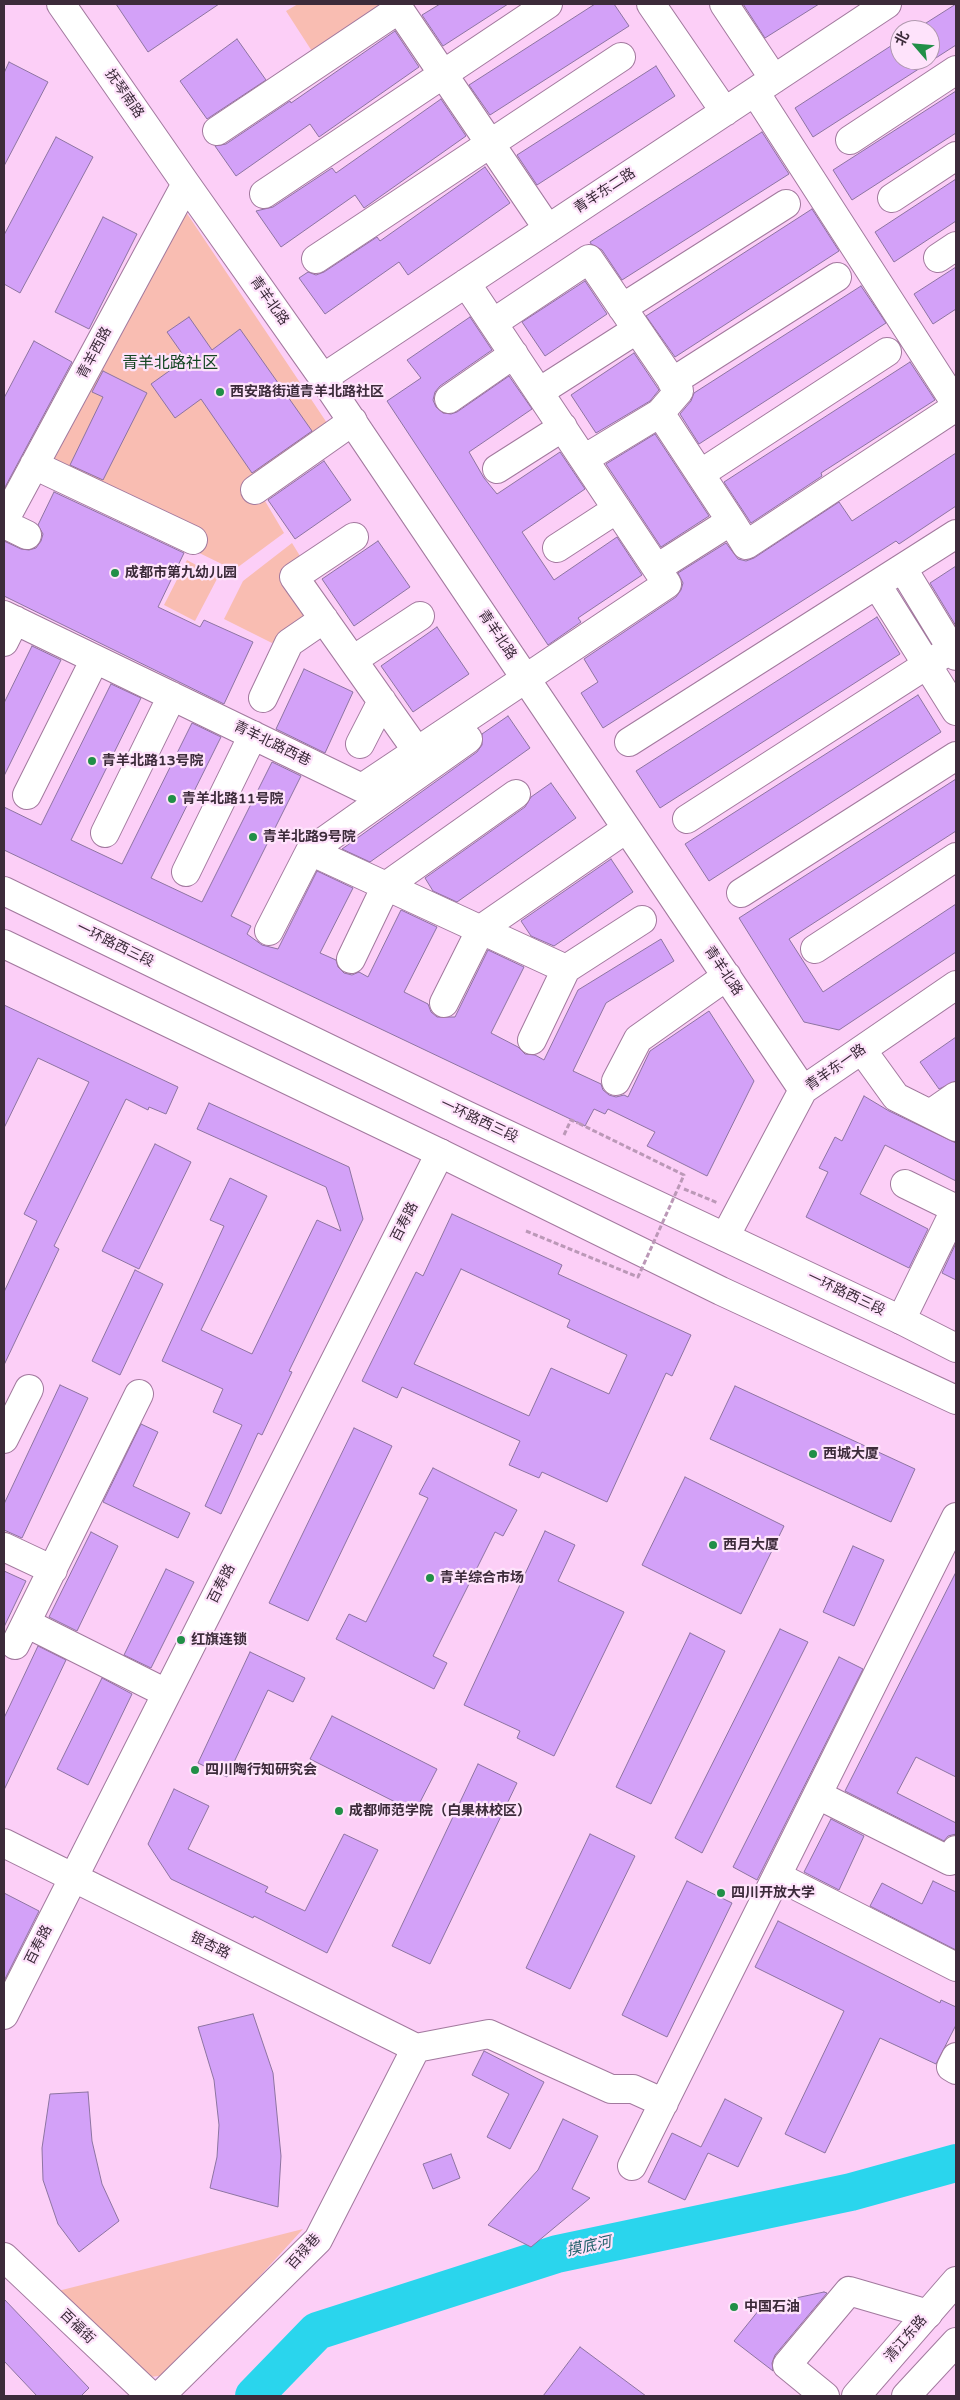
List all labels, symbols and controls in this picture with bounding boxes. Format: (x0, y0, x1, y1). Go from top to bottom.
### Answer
north arrow (890, 20, 940, 70)
text: 北 (891, 28, 913, 49)
street label: 抚琴南路 (101, 66, 147, 122)
street label: 青羊东二路 (571, 165, 639, 217)
street label: 青羊北路 (246, 273, 292, 329)
street label: 青羊西路 (74, 324, 116, 382)
district label: 青羊北路社区 (122, 354, 218, 374)
place label: 西安路街道青羊北路社区 (230, 384, 384, 400)
marker: 西安路街道青羊北路社区 (214, 386, 226, 398)
place label: 成都市第九幼儿园 (125, 565, 237, 581)
marker: 成都市第九幼儿园 (109, 567, 121, 579)
street label: 青羊北路 (474, 607, 520, 663)
street label: 青羊北路西巷 (231, 718, 313, 770)
place label: 青羊北路13号院 (102, 753, 204, 769)
marker: 青羊北路13号院 (86, 755, 98, 767)
place label: 青羊北路11号院 (182, 791, 284, 807)
marker: 青羊北路11号院 (166, 793, 178, 805)
place label: 青羊北路9号院 (263, 829, 356, 845)
marker: 青羊北路9号院 (247, 831, 259, 843)
street label: 一环路西三段 (74, 919, 156, 971)
street label: 青羊北路 (700, 943, 746, 999)
street label: 青羊东一路 (803, 1041, 869, 1095)
street label: 一环路西三段 (437, 1096, 521, 1146)
street label: 百寿路 (388, 1199, 422, 1245)
street label: 一环路西三段 (804, 1269, 888, 1319)
place label: 西城大厦 (823, 1446, 879, 1462)
marker: 西城大厦 (807, 1448, 819, 1460)
place label: 西月大厦 (723, 1537, 779, 1553)
marker: 西月大厦 (707, 1539, 719, 1551)
street label: 百寿路 (205, 1561, 239, 1607)
place label: 青羊综合市场 (440, 1570, 524, 1586)
marker: 青羊综合市场 (424, 1572, 436, 1584)
place label: 红旗连锁 (191, 1632, 247, 1648)
marker: 红旗连锁 (175, 1634, 187, 1646)
place label: 四川陶行知研究会 (205, 1762, 317, 1778)
marker: 四川陶行知研究会 (189, 1764, 201, 1776)
place label: 成都师范学院（白果林校区） (349, 1803, 531, 1819)
marker: 成都师范学院（白果林校区） (333, 1805, 345, 1817)
place label: 四川开放大学 (731, 1885, 815, 1901)
marker: 四川开放大学 (715, 1887, 727, 1899)
street label: 百寿路 (22, 1922, 56, 1968)
street label: 银杏路 (187, 1929, 233, 1963)
street label: 百禄巷 (284, 2231, 324, 2273)
water label: 摸底河 (565, 2234, 613, 2260)
place label: 中国石油 (744, 2299, 800, 2315)
marker: 中国石油 (728, 2301, 740, 2313)
street label: 百福街 (56, 2306, 98, 2348)
street label: 清江东路 (881, 2312, 931, 2366)

